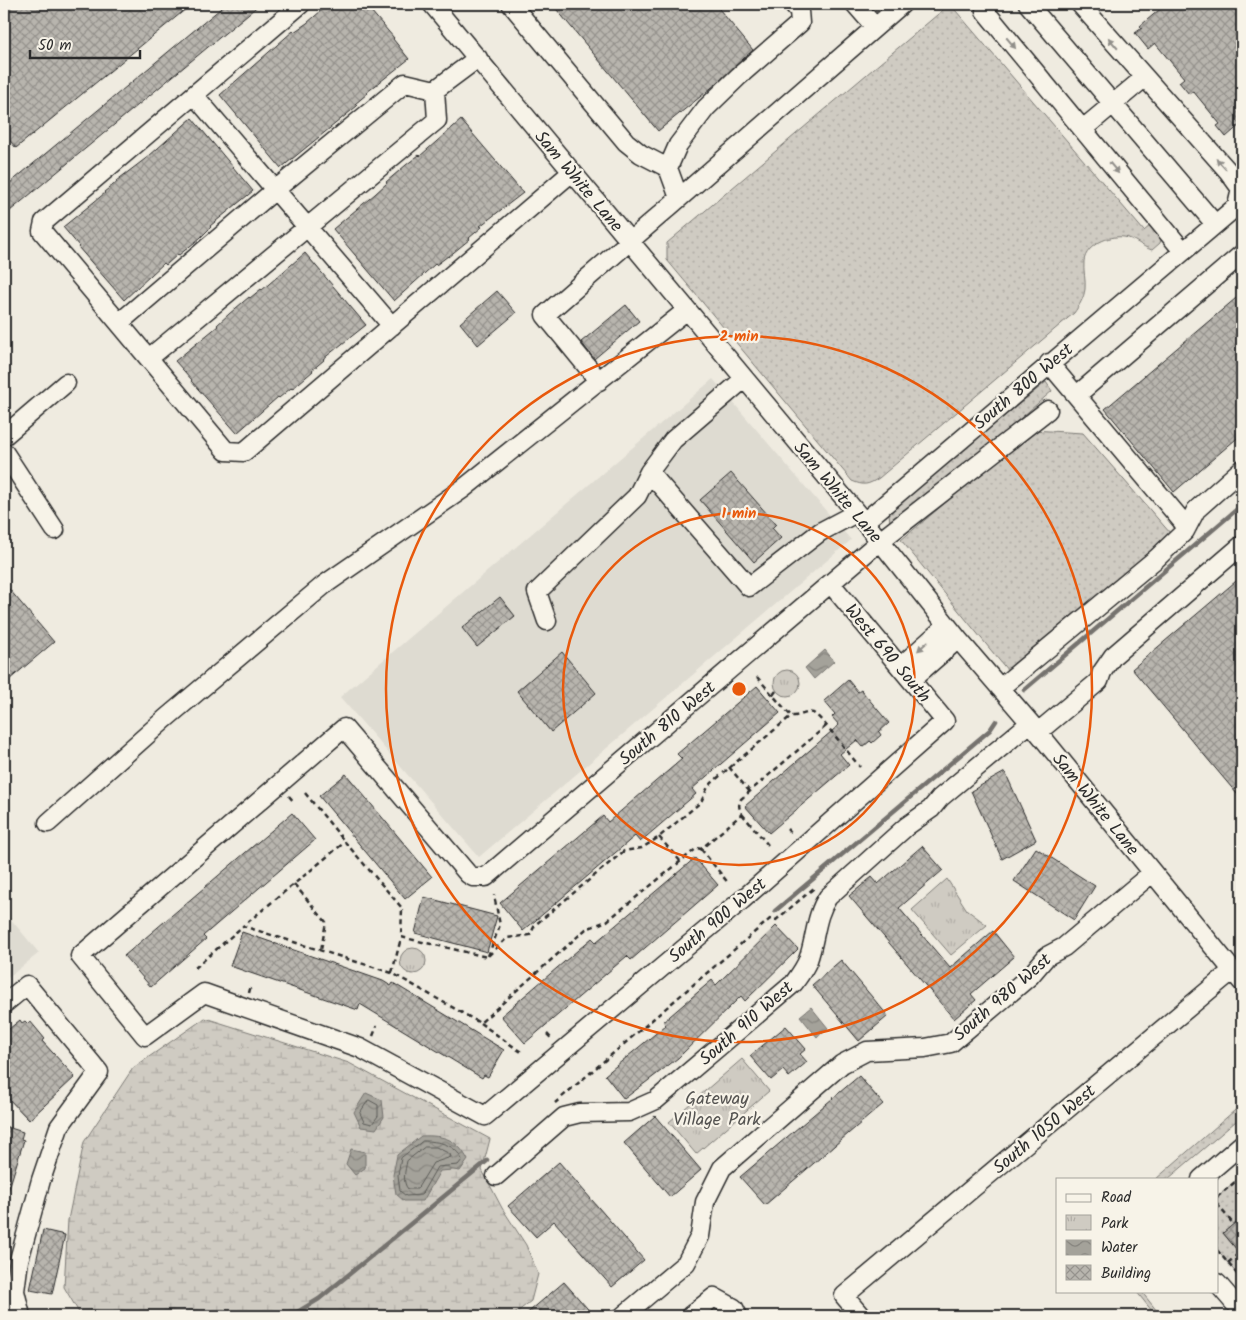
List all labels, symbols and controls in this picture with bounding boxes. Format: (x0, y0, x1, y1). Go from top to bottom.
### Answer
scale bar (30, 28, 140, 60)
text: 50 m (38, 34, 72, 58)
one-way arrow (1005, 36, 1016, 49)
one-way arrow (1107, 37, 1119, 49)
street label: Sam White Lane (526, 124, 629, 239)
one-way arrow (1215, 158, 1227, 170)
one-way arrow (1109, 161, 1120, 174)
text: 2 min (719, 325, 759, 349)
street label: South 800 West (968, 336, 1081, 438)
street label: Sam White Lane (785, 435, 888, 550)
text: 1 min (722, 502, 756, 526)
street label: West 690 South (837, 598, 937, 710)
one-way arrow (918, 640, 930, 652)
street label: South 810 West (613, 674, 724, 774)
centre of rings (730, 680, 748, 698)
street label: Sam White Lane (1044, 747, 1146, 863)
street label: South 900 West (662, 870, 774, 971)
street label: South 980 West (947, 946, 1060, 1049)
street label: South 910 West (693, 974, 802, 1074)
street label: South 1050 West (987, 1077, 1104, 1182)
park label: Gateway Village Park (673, 1085, 761, 1135)
legend (1056, 1178, 1218, 1292)
text: Road (1101, 1186, 1132, 1210)
text: Park (1101, 1212, 1129, 1236)
text: Water (1101, 1236, 1138, 1260)
text: Building (1101, 1262, 1151, 1286)

